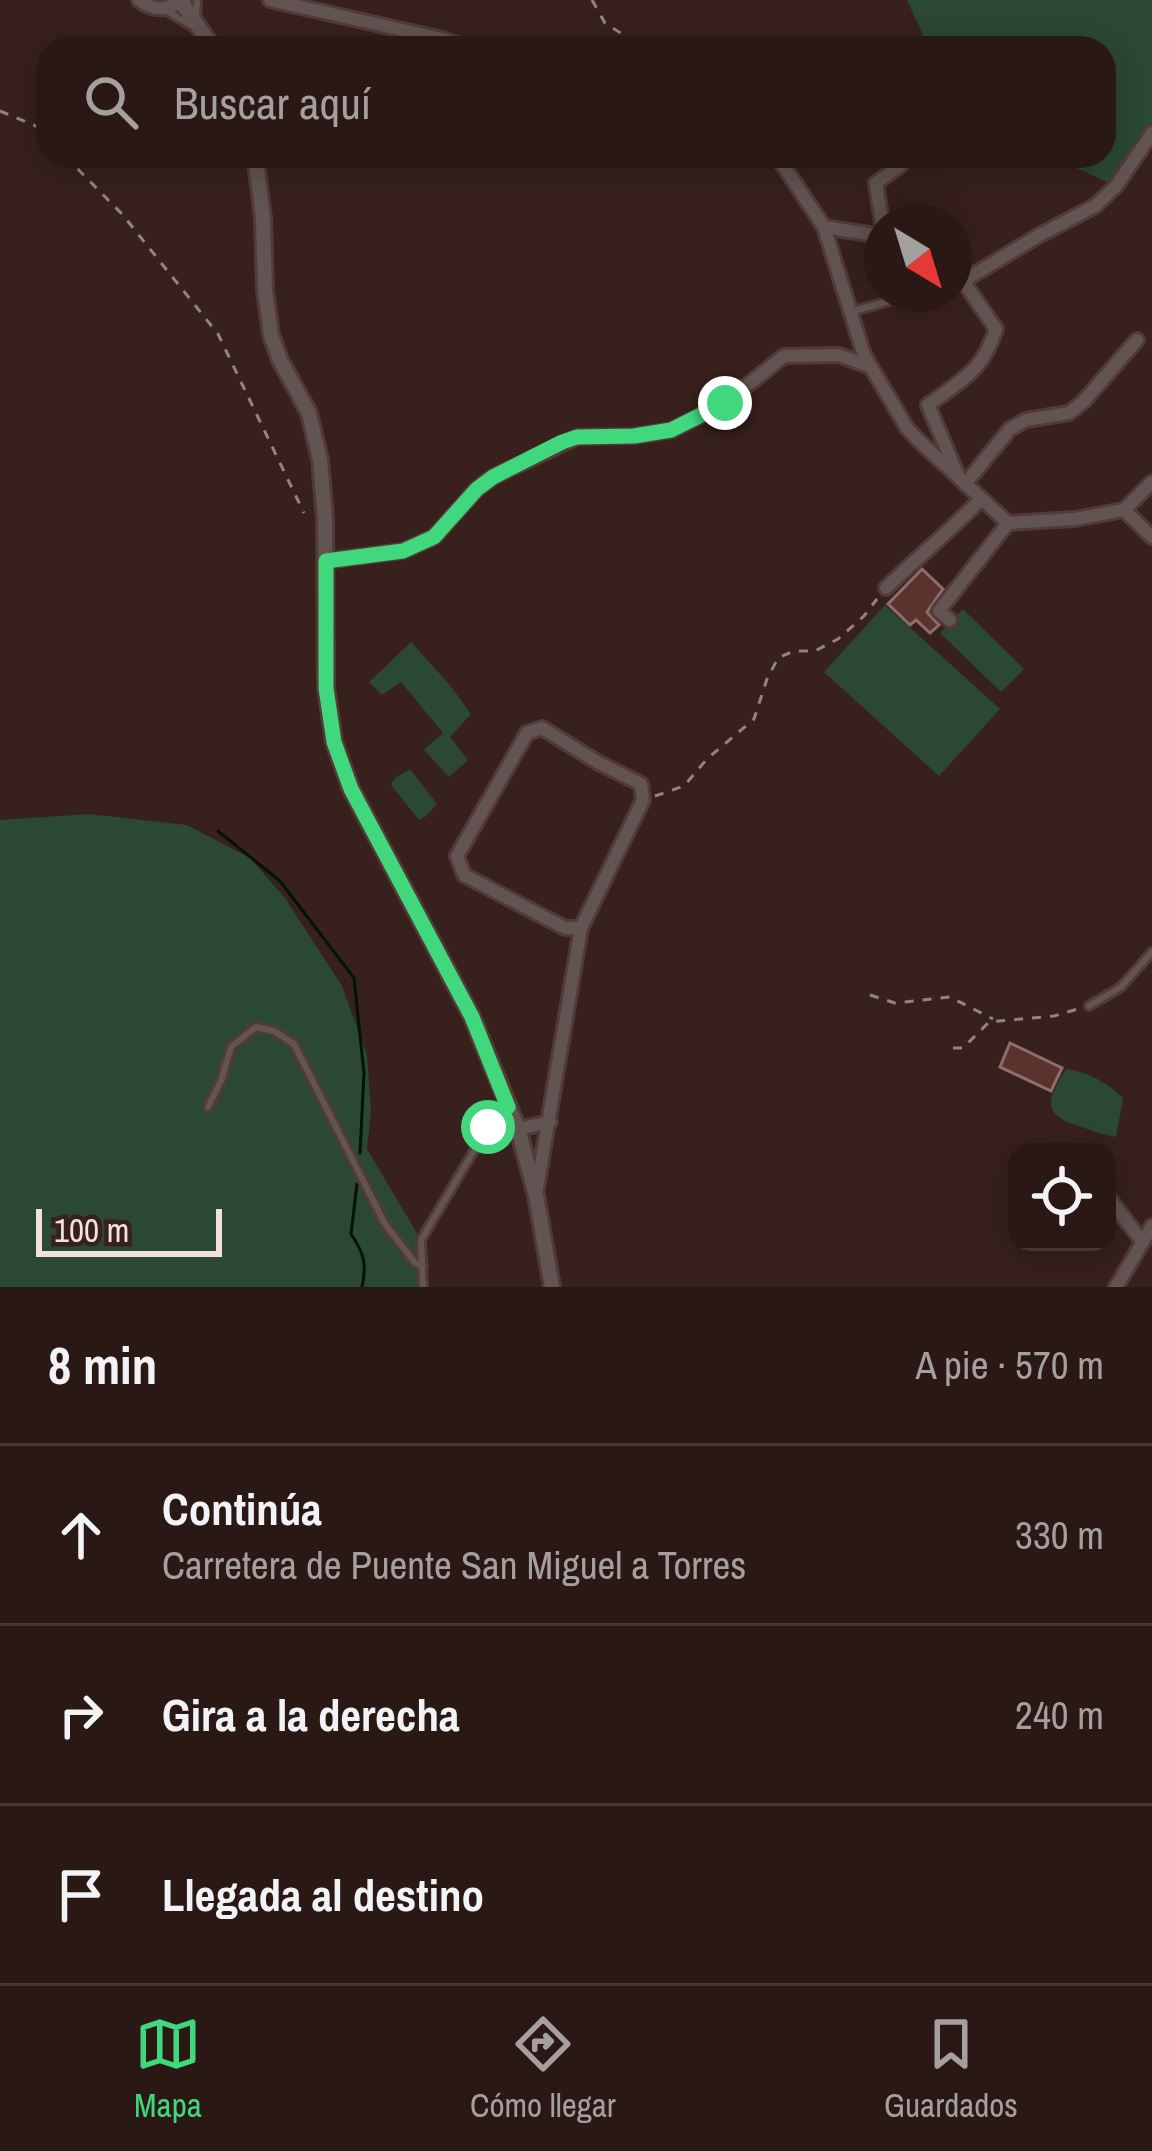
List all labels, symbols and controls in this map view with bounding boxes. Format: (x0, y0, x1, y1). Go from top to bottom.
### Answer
search box (36, 36, 1116, 168)
icon: search (78, 69, 144, 135)
text: Buscar aquí (174, 72, 371, 133)
north arrow (864, 204, 972, 312)
route end (698, 376, 752, 430)
route start (461, 1100, 515, 1154)
map controls (1008, 1143, 1116, 1251)
button: locate (1008, 1143, 1116, 1251)
scale bar (36, 1203, 222, 1256)
text: 100 m (54, 1208, 129, 1252)
text: 8 min (48, 1331, 157, 1400)
text: A pie · 570 m (916, 1339, 1104, 1391)
text: Continúa (162, 1478, 322, 1539)
icon: ahead (48, 1502, 114, 1568)
text: 330 m (1015, 1509, 1104, 1561)
text: Carretera de Puente San Miguel a Torres (162, 1539, 746, 1591)
icon: right (48, 1682, 114, 1748)
text: Gira a la derecha (162, 1684, 459, 1745)
text: 240 m (1015, 1689, 1104, 1741)
icon: arrive (48, 1862, 114, 1928)
text: Llegada al destino (162, 1864, 484, 1925)
tab: Mapa (134, 2011, 202, 2127)
tab: Cómo llegar (470, 2011, 616, 2127)
tab: Guardados (884, 2011, 1018, 2127)

